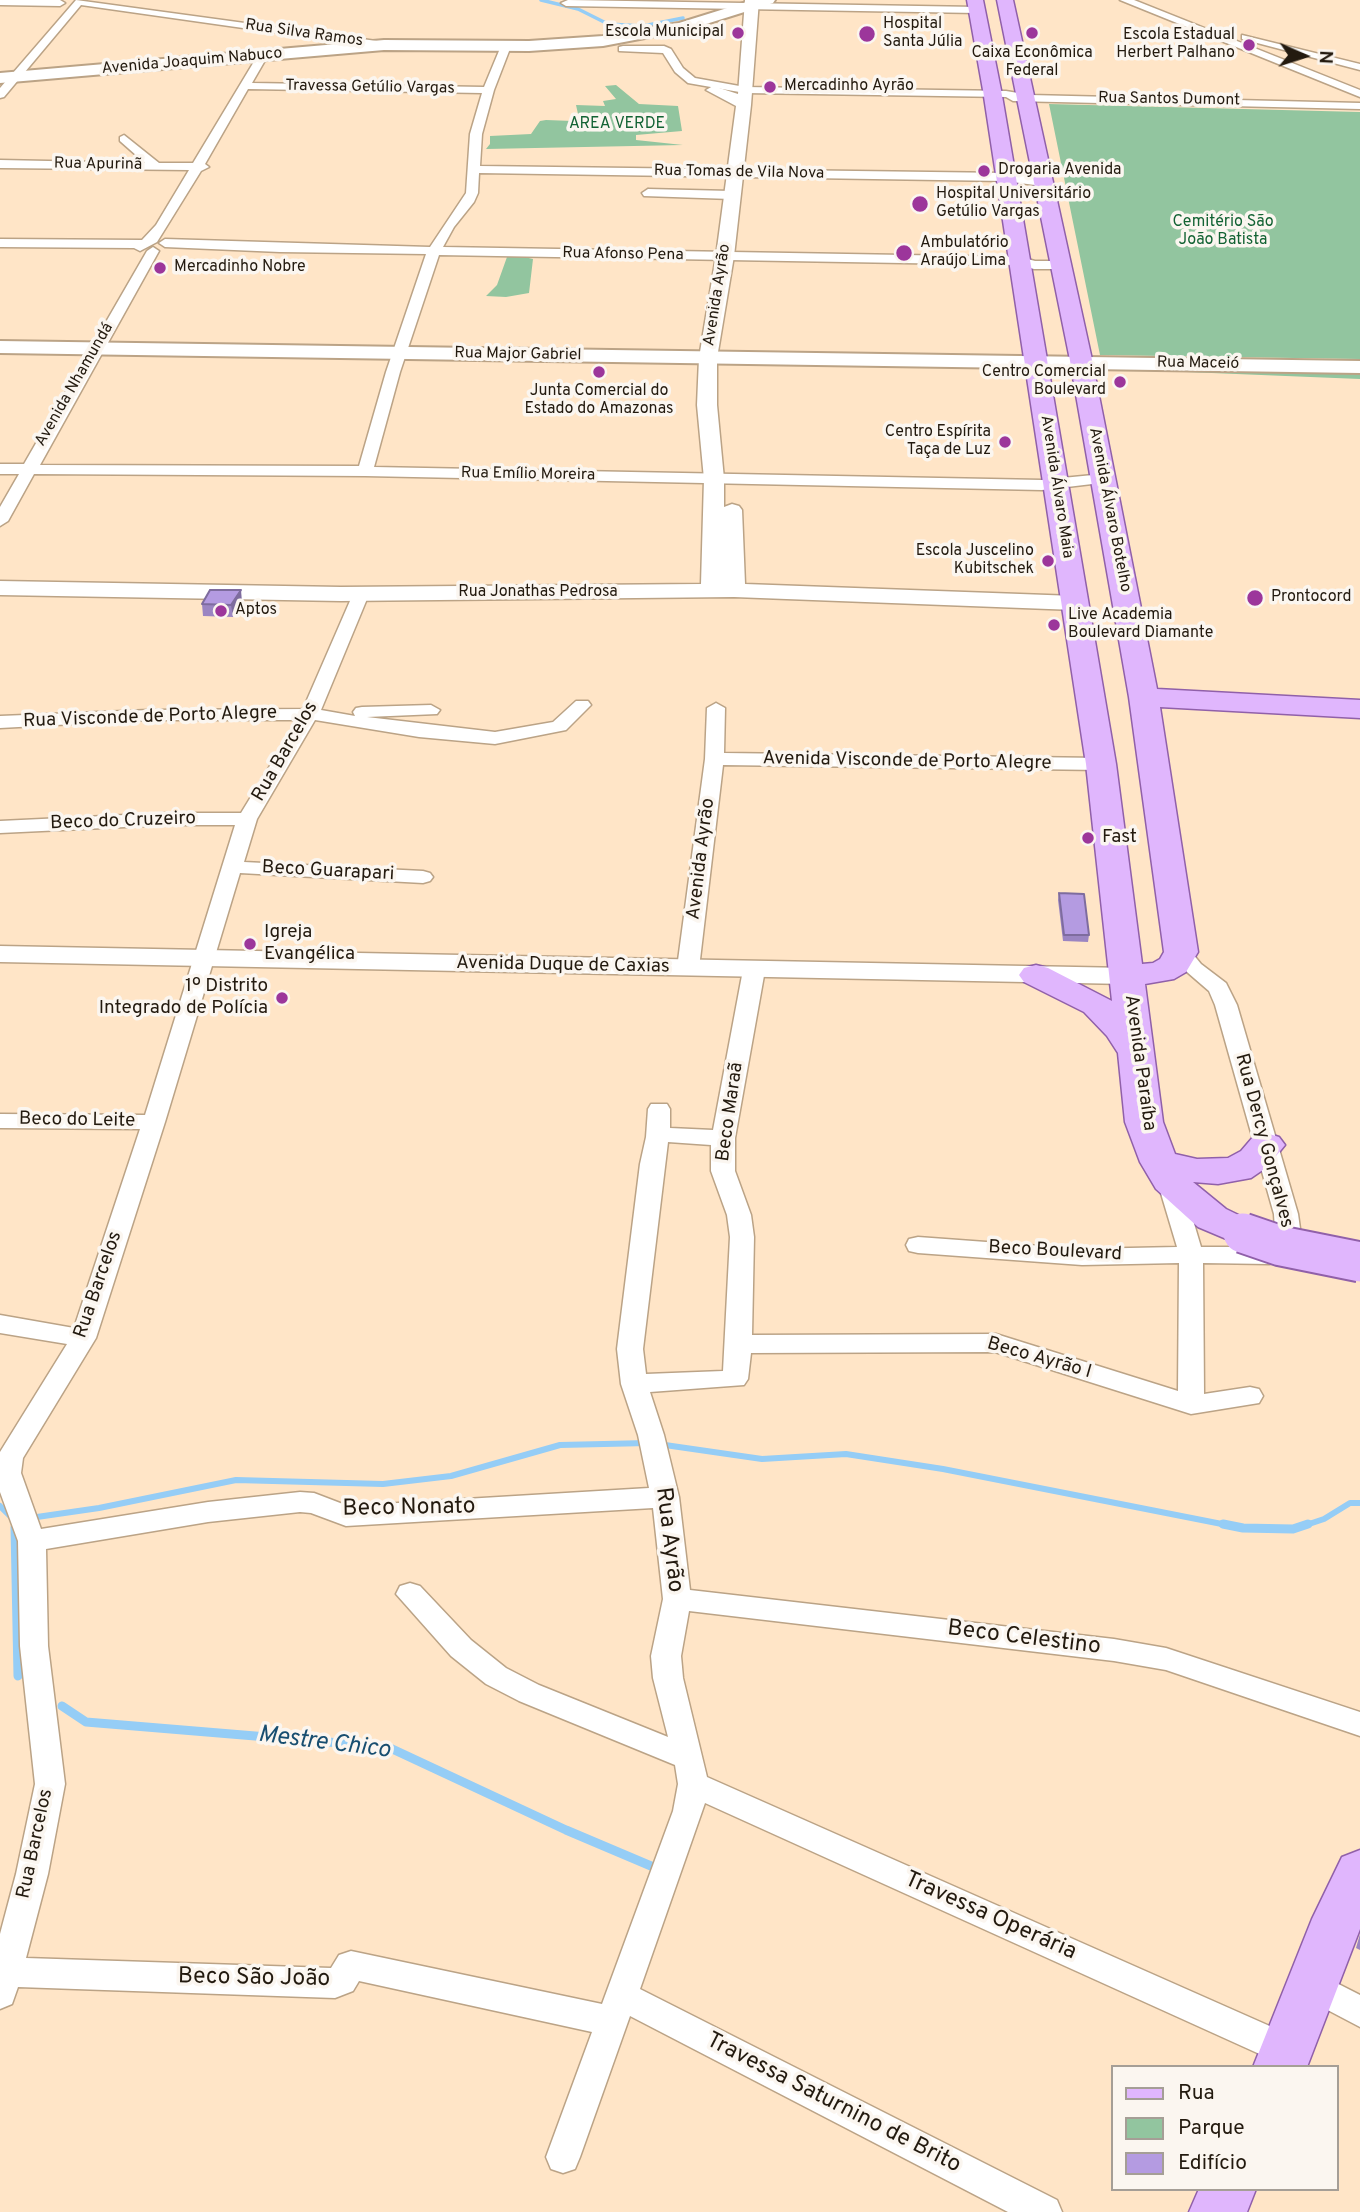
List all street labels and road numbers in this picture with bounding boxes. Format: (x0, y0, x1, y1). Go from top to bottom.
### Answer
street label: Rua Silva Ramos (244, 16, 364, 52)
street label: Avenida Joaquim Nabuco (101, 45, 283, 79)
street label: Travessa Getúlio Vargas (285, 77, 455, 99)
street label: Rua Santos Dumont (1098, 89, 1240, 111)
street label: Rua Apurinã (54, 155, 142, 175)
street label: Rua Tomas de Vila Nova (654, 162, 824, 184)
street label: Avenida Ayrão (700, 243, 736, 347)
street label: Rua Afonso Pena (562, 244, 684, 266)
street label: Avenida Nhamundá (32, 320, 118, 450)
street label: Rua Major Gabriel (454, 344, 582, 366)
street label: Rua Maceió (1157, 354, 1239, 374)
street label: Avenida Álvaro Maia (1035, 414, 1077, 560)
street label: Avenida Álvaro Botelho (1084, 426, 1134, 594)
street label: Rua Emílio Moreira (461, 464, 595, 486)
street label: Rua Jonathas Pedrosa (458, 583, 618, 603)
street label: Rua Barcelos (248, 698, 324, 806)
street label: Rua Visconde de Porto Alegre (23, 702, 277, 734)
street label: Avenida Visconde de Porto Alegre (762, 748, 1052, 776)
street label: Avenida Ayrão (683, 797, 721, 921)
street label: Beco do Cruzeiro (50, 808, 196, 836)
street label: Beco Guarapari (261, 857, 395, 887)
street label: Avenida Duque de Caxias (456, 953, 670, 979)
street label: Avenida Paraíba (1118, 993, 1160, 1133)
street label: Rua Dercy Gonçalves (1229, 1051, 1297, 1231)
street label: Beco Maraã (713, 1061, 749, 1163)
street label: Beco do Leite (19, 1109, 135, 1133)
street label: Rua Barcelos (70, 1229, 128, 1341)
street label: Beco Boulevard (988, 1237, 1122, 1267)
street label: Beco Ayrão I (984, 1333, 1094, 1385)
street label: Rua Ayrão (648, 1486, 688, 1594)
street label: Beco Nonato (342, 1494, 476, 1524)
street label: Beco Celestino (946, 1616, 1102, 1662)
street label: Rua Barcelos (13, 1787, 59, 1901)
street label: Travessa Operária (900, 1867, 1080, 1967)
street label: Beco São João (178, 1964, 330, 1994)
street label: Travessa Saturnino de Brito (701, 2028, 965, 2180)

